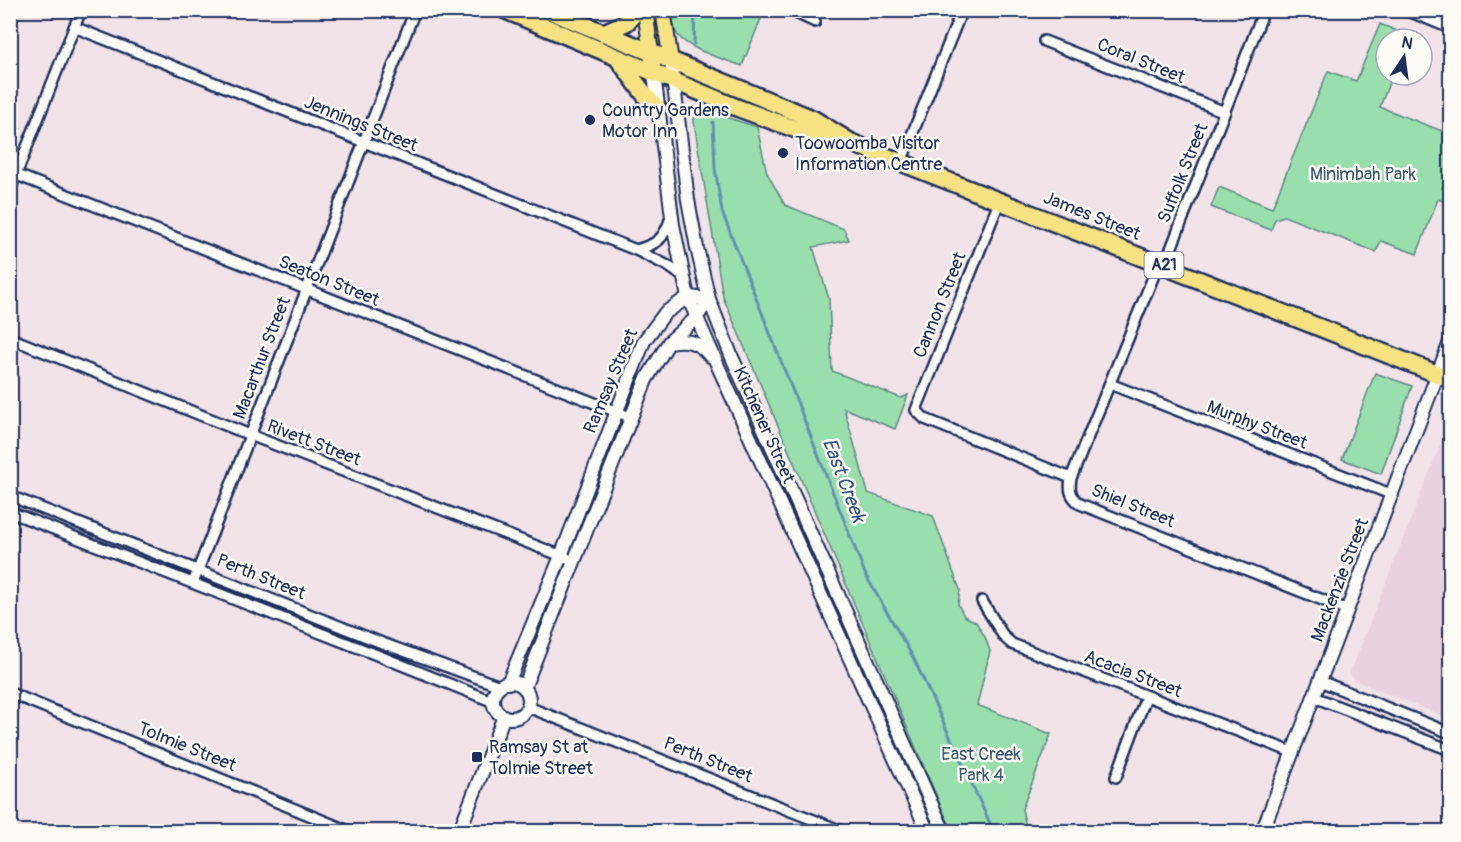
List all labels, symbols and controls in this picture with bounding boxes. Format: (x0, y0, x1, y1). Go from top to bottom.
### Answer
north arrow (1374, 27, 1434, 87)
text: N (1400, 32, 1415, 54)
street label: Coral Street (1094, 33, 1189, 89)
street label: Jennings Street (301, 91, 422, 158)
place label: Country Gardens Motor Inn (602, 99, 729, 143)
marker: Country Gardens Motor Inn (583, 113, 597, 127)
street label: Suffolk Street (1153, 119, 1214, 226)
place label: Toowoomba Visitor Information Centre (795, 132, 942, 176)
marker: Toowoomba Visitor Information Centre (776, 146, 790, 160)
park label: Minimbah Park (1310, 163, 1416, 186)
street label: James Street (1040, 186, 1145, 246)
street label: Cannon Street (908, 248, 972, 361)
street label: Seaton Street (275, 250, 384, 312)
road number: A21 (1144, 252, 1184, 278)
street label: Macarthur Street (228, 293, 296, 422)
street label: Ramsay Street (579, 325, 644, 437)
street label: Kitchener Street (728, 363, 800, 488)
street label: Murphy Street (1203, 395, 1311, 455)
street label: Rivett Street (264, 415, 365, 472)
water label: East Creek (817, 434, 872, 527)
street label: Shiel Street (1088, 479, 1179, 533)
street label: Mackenzie Street (1306, 514, 1374, 645)
street label: Perth Street (213, 549, 309, 605)
street label: Acacia Street (1081, 645, 1186, 703)
street label: Tolmie Street (135, 717, 240, 777)
street label: Perth Street (660, 732, 756, 788)
place label: Ramsay St at Tolmie Street (489, 736, 594, 780)
park label: East Creek Park 4 (941, 743, 1021, 787)
marker: Ramsay St at Tolmie Street (470, 750, 484, 764)

